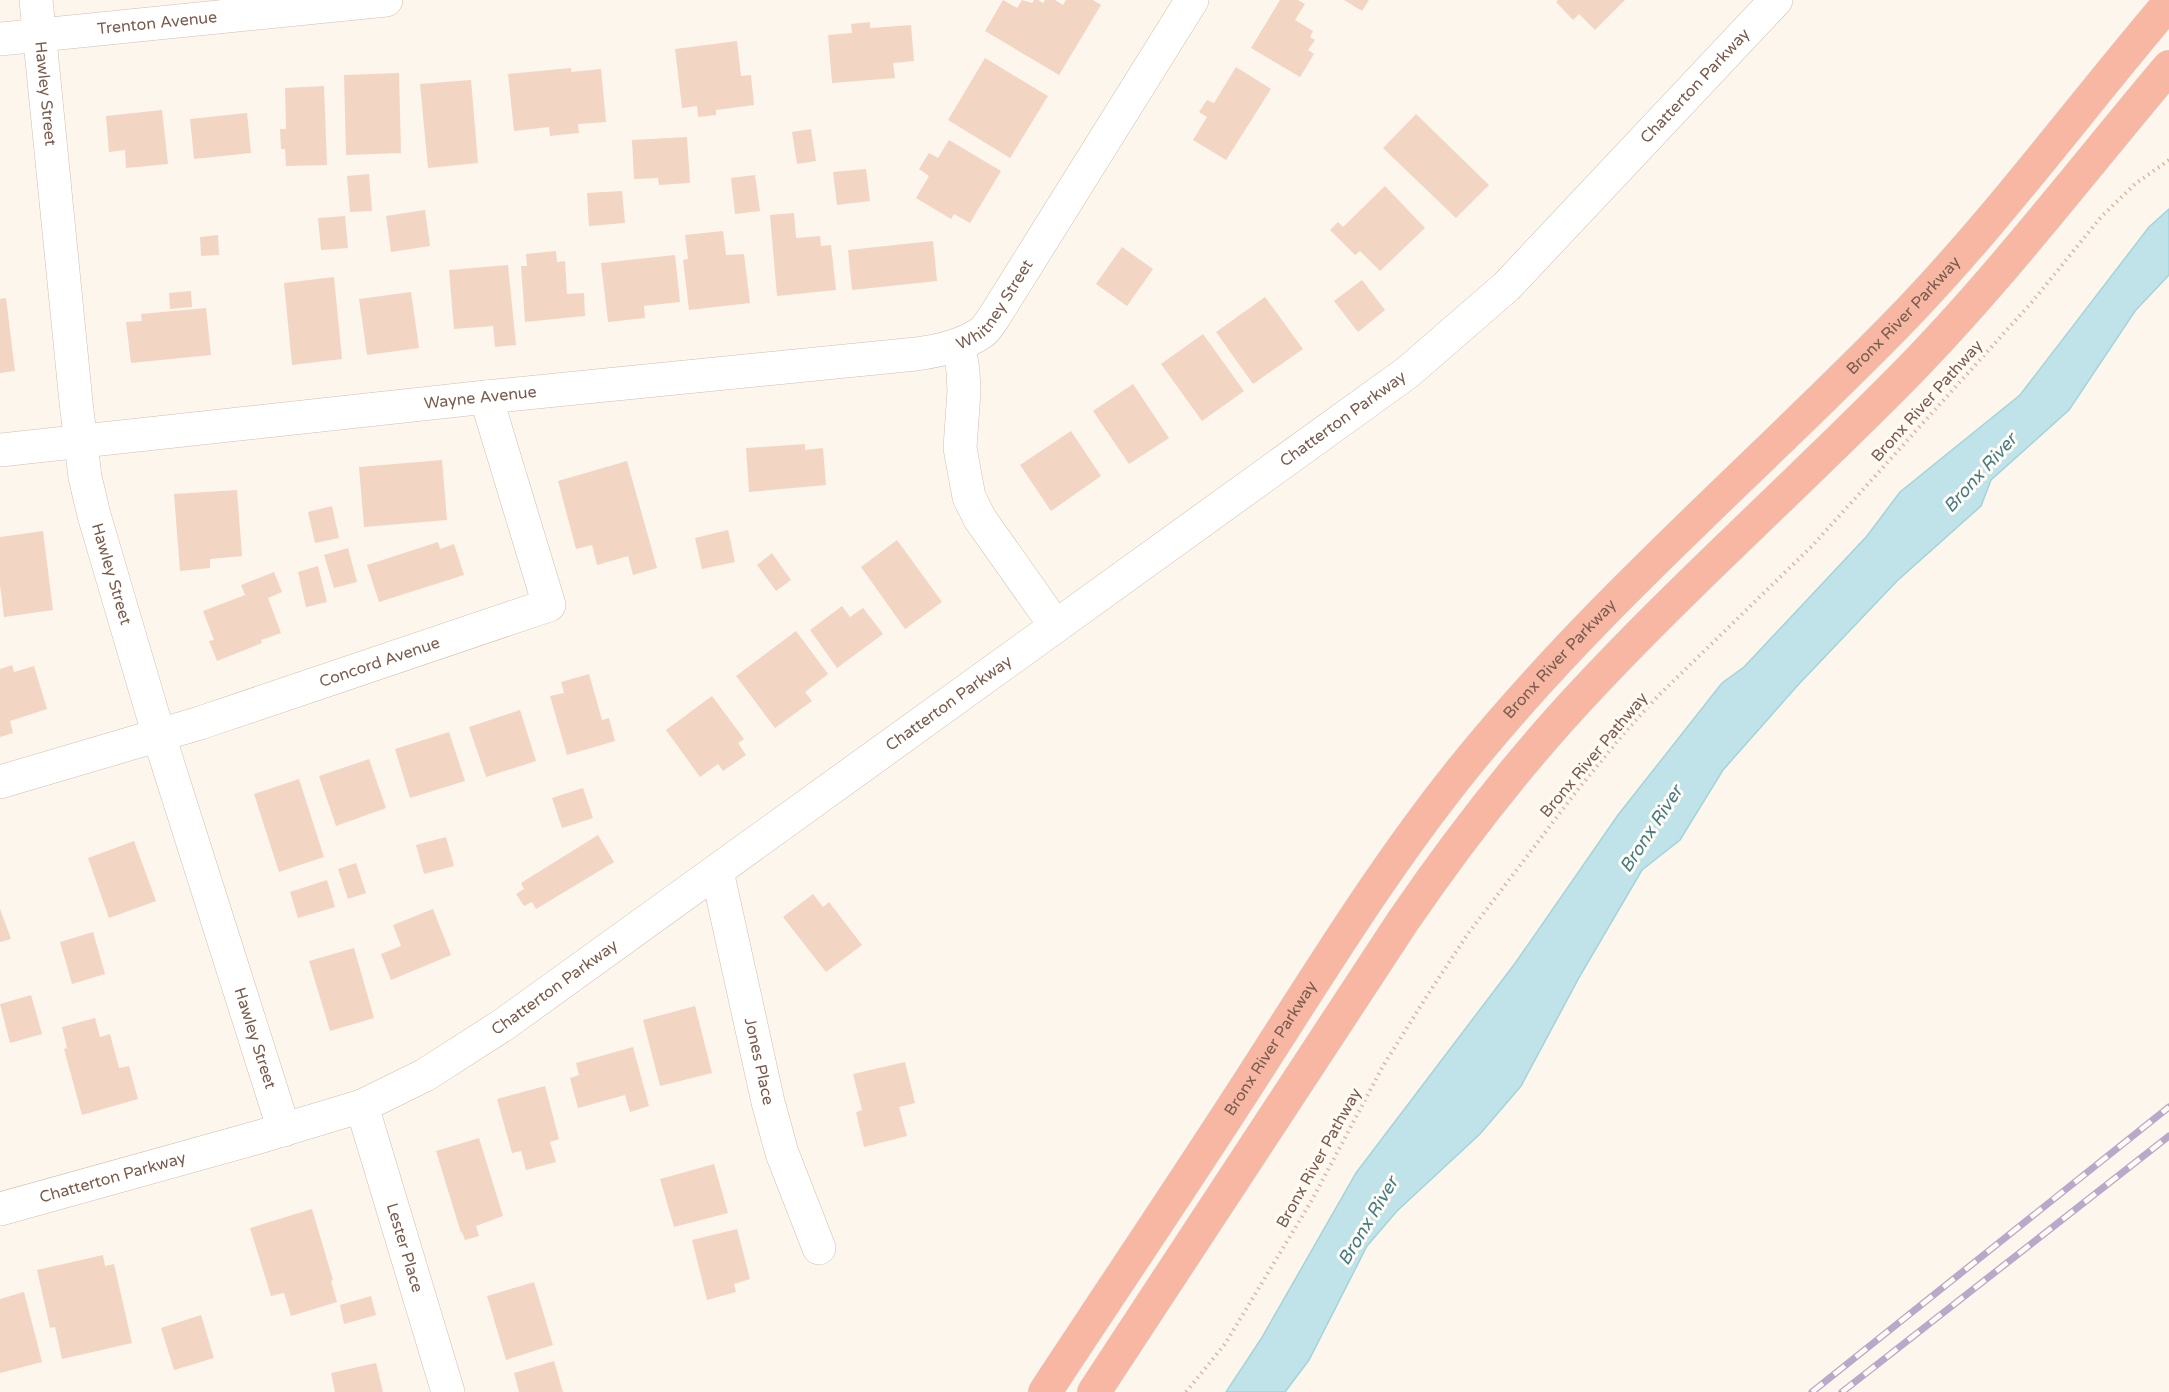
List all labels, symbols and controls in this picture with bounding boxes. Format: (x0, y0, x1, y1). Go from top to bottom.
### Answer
street label: Trenton Avenue (96, 7, 218, 39)
street label: Chatterton Parkway (1636, 24, 1754, 148)
street label: Hawley Street (30, 40, 60, 147)
street label: Bronx River Parkway (1842, 252, 1965, 379)
street label: Whitney Street (953, 256, 1038, 354)
street label: Bronx River Pathway (1867, 336, 1987, 466)
street label: Chatterton Parkway (1276, 366, 1410, 471)
street label: Wayne Avenue (423, 382, 538, 414)
water label: Bronx River (1939, 427, 2023, 517)
street label: Hawley Street (87, 521, 136, 627)
street label: Bronx River Parkway (1499, 595, 1621, 723)
street label: Concord Avenue (317, 633, 442, 692)
street label: Chatterton Parkway (882, 651, 1016, 756)
street label: Bronx River Pathway (1536, 688, 1652, 822)
water label: Bronx River (1615, 780, 1688, 877)
street label: Chatterton Parkway (488, 935, 622, 1040)
street label: Bronx River Parkway (1220, 977, 1321, 1120)
street label: Hawley Street (229, 985, 280, 1091)
street label: Jones Place (740, 1016, 778, 1107)
street label: Bronx River Pathway (1272, 1084, 1366, 1232)
street label: Chatterton Parkway (37, 1148, 189, 1208)
water label: Bronx River (1333, 1171, 1404, 1269)
street label: Lester Place (382, 1201, 428, 1295)

